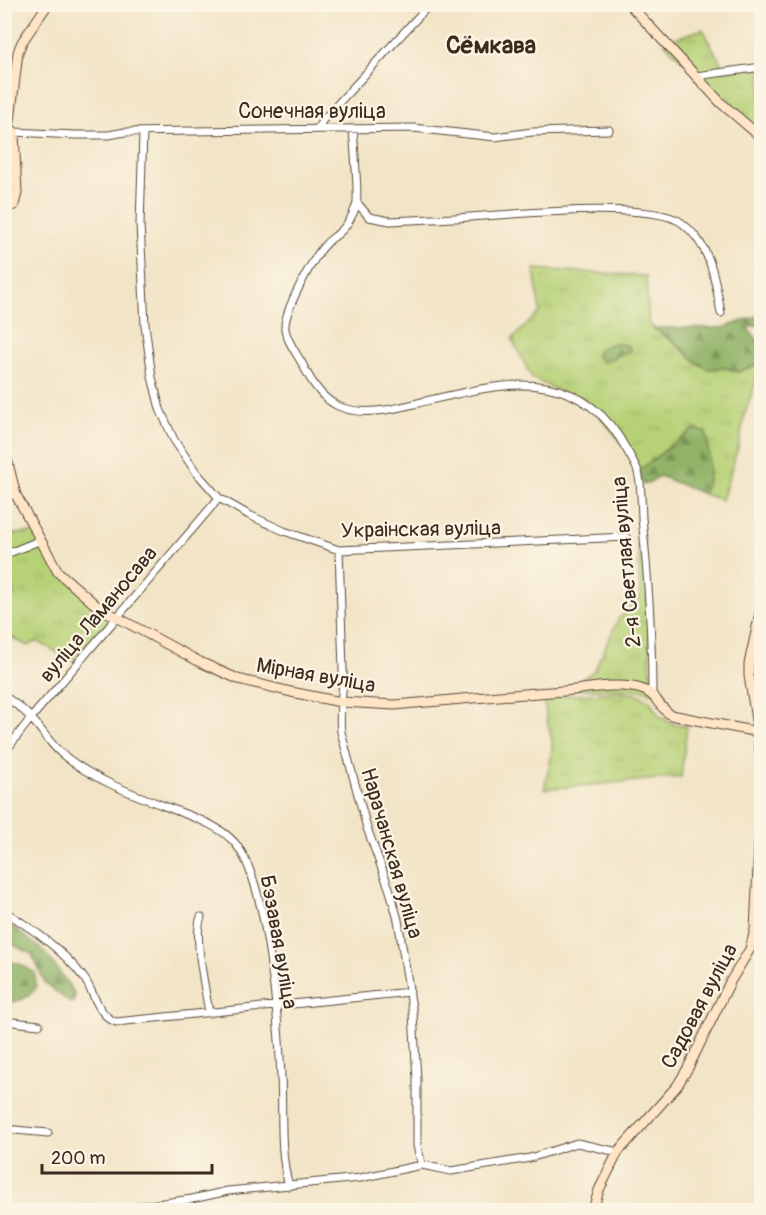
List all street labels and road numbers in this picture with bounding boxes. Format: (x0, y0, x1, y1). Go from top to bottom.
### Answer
street label: Сонечная вуліца (238, 98, 386, 125)
street label: 2-я Светлая вуліца (606, 475, 647, 649)
street label: Украінская вуліца (341, 515, 501, 544)
street label: вуліца Ламаносава (33, 541, 163, 688)
street label: Мірная вуліца (254, 652, 378, 699)
street label: Нарачанская вуліца (354, 765, 429, 942)
street label: Бэзавая вуліца (253, 873, 304, 1011)
street label: Садовая вуліца (655, 939, 744, 1074)

